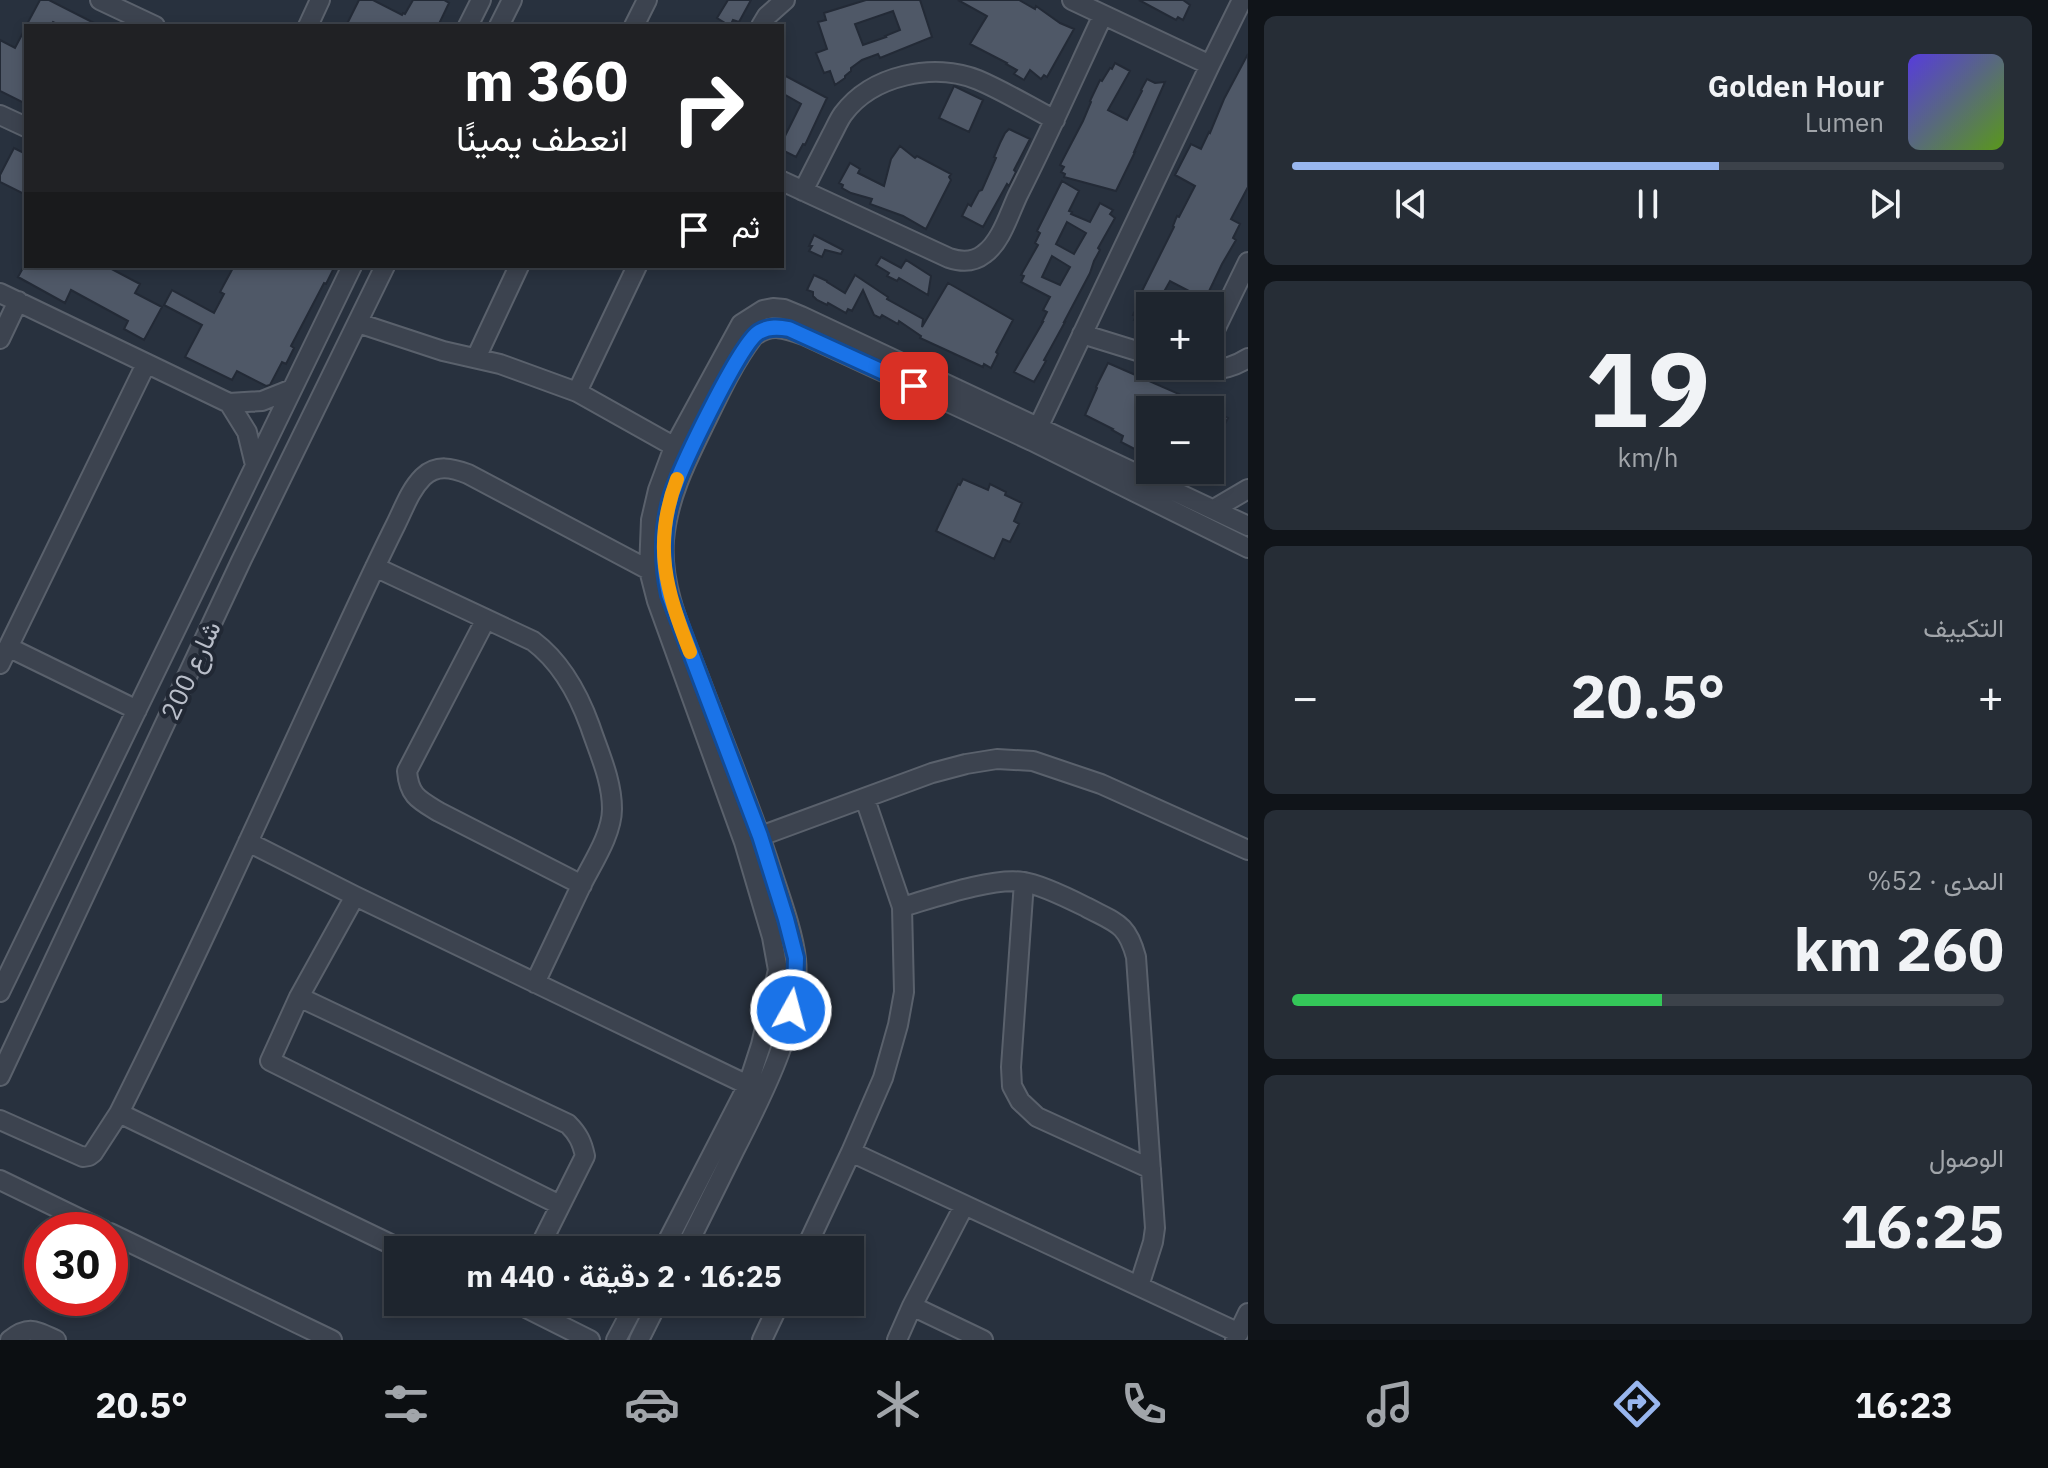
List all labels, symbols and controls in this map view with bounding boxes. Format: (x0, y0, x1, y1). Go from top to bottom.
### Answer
text: 360 m (464, 44, 628, 116)
icon: right (656, 56, 760, 160)
text: Golden Hour (1708, 66, 1884, 105)
text: Lumen (1805, 105, 1884, 139)
text: انعطف يمينًا (456, 114, 628, 161)
icon: previous (1389, 182, 1433, 226)
icon: pause (1626, 182, 1670, 226)
icon: next (1863, 182, 1907, 226)
text: ثم (732, 207, 760, 246)
icon: arrive (672, 208, 716, 252)
map controls (1136, 292, 1224, 484)
button: + (1136, 292, 1224, 380)
text: 19 (1586, 320, 1710, 456)
pin (880, 352, 948, 420)
icon: arrive (892, 364, 936, 408)
button: − (1136, 396, 1224, 484)
text: km/h (1617, 440, 1679, 474)
text: التكييف (1923, 610, 2004, 644)
street label: شارع 200 (152, 615, 229, 726)
text: 20.5° (1571, 656, 1725, 735)
text: − (1292, 668, 1318, 725)
text: + (1978, 668, 2004, 725)
text: المدى · 52% (1867, 863, 2004, 897)
text: 260 km (1794, 909, 2004, 988)
position arrow (749, 968, 833, 1052)
text: الوصول (1929, 1140, 2004, 1174)
text: 16:25 (1840, 1186, 2004, 1265)
speed limit sign: 30 (24, 1212, 128, 1316)
text: 16:25 · 2 دقيقة · 440 m (466, 1256, 782, 1295)
icon: filters (378, 1376, 434, 1432)
icon: car (624, 1376, 680, 1432)
icon: climate (870, 1376, 926, 1432)
icon: phone (1116, 1376, 1172, 1432)
icon: music (1362, 1376, 1418, 1432)
icon: directions (1609, 1376, 1665, 1432)
text: 20.5° (95, 1381, 188, 1428)
text: 16:23 (1855, 1381, 1953, 1428)

